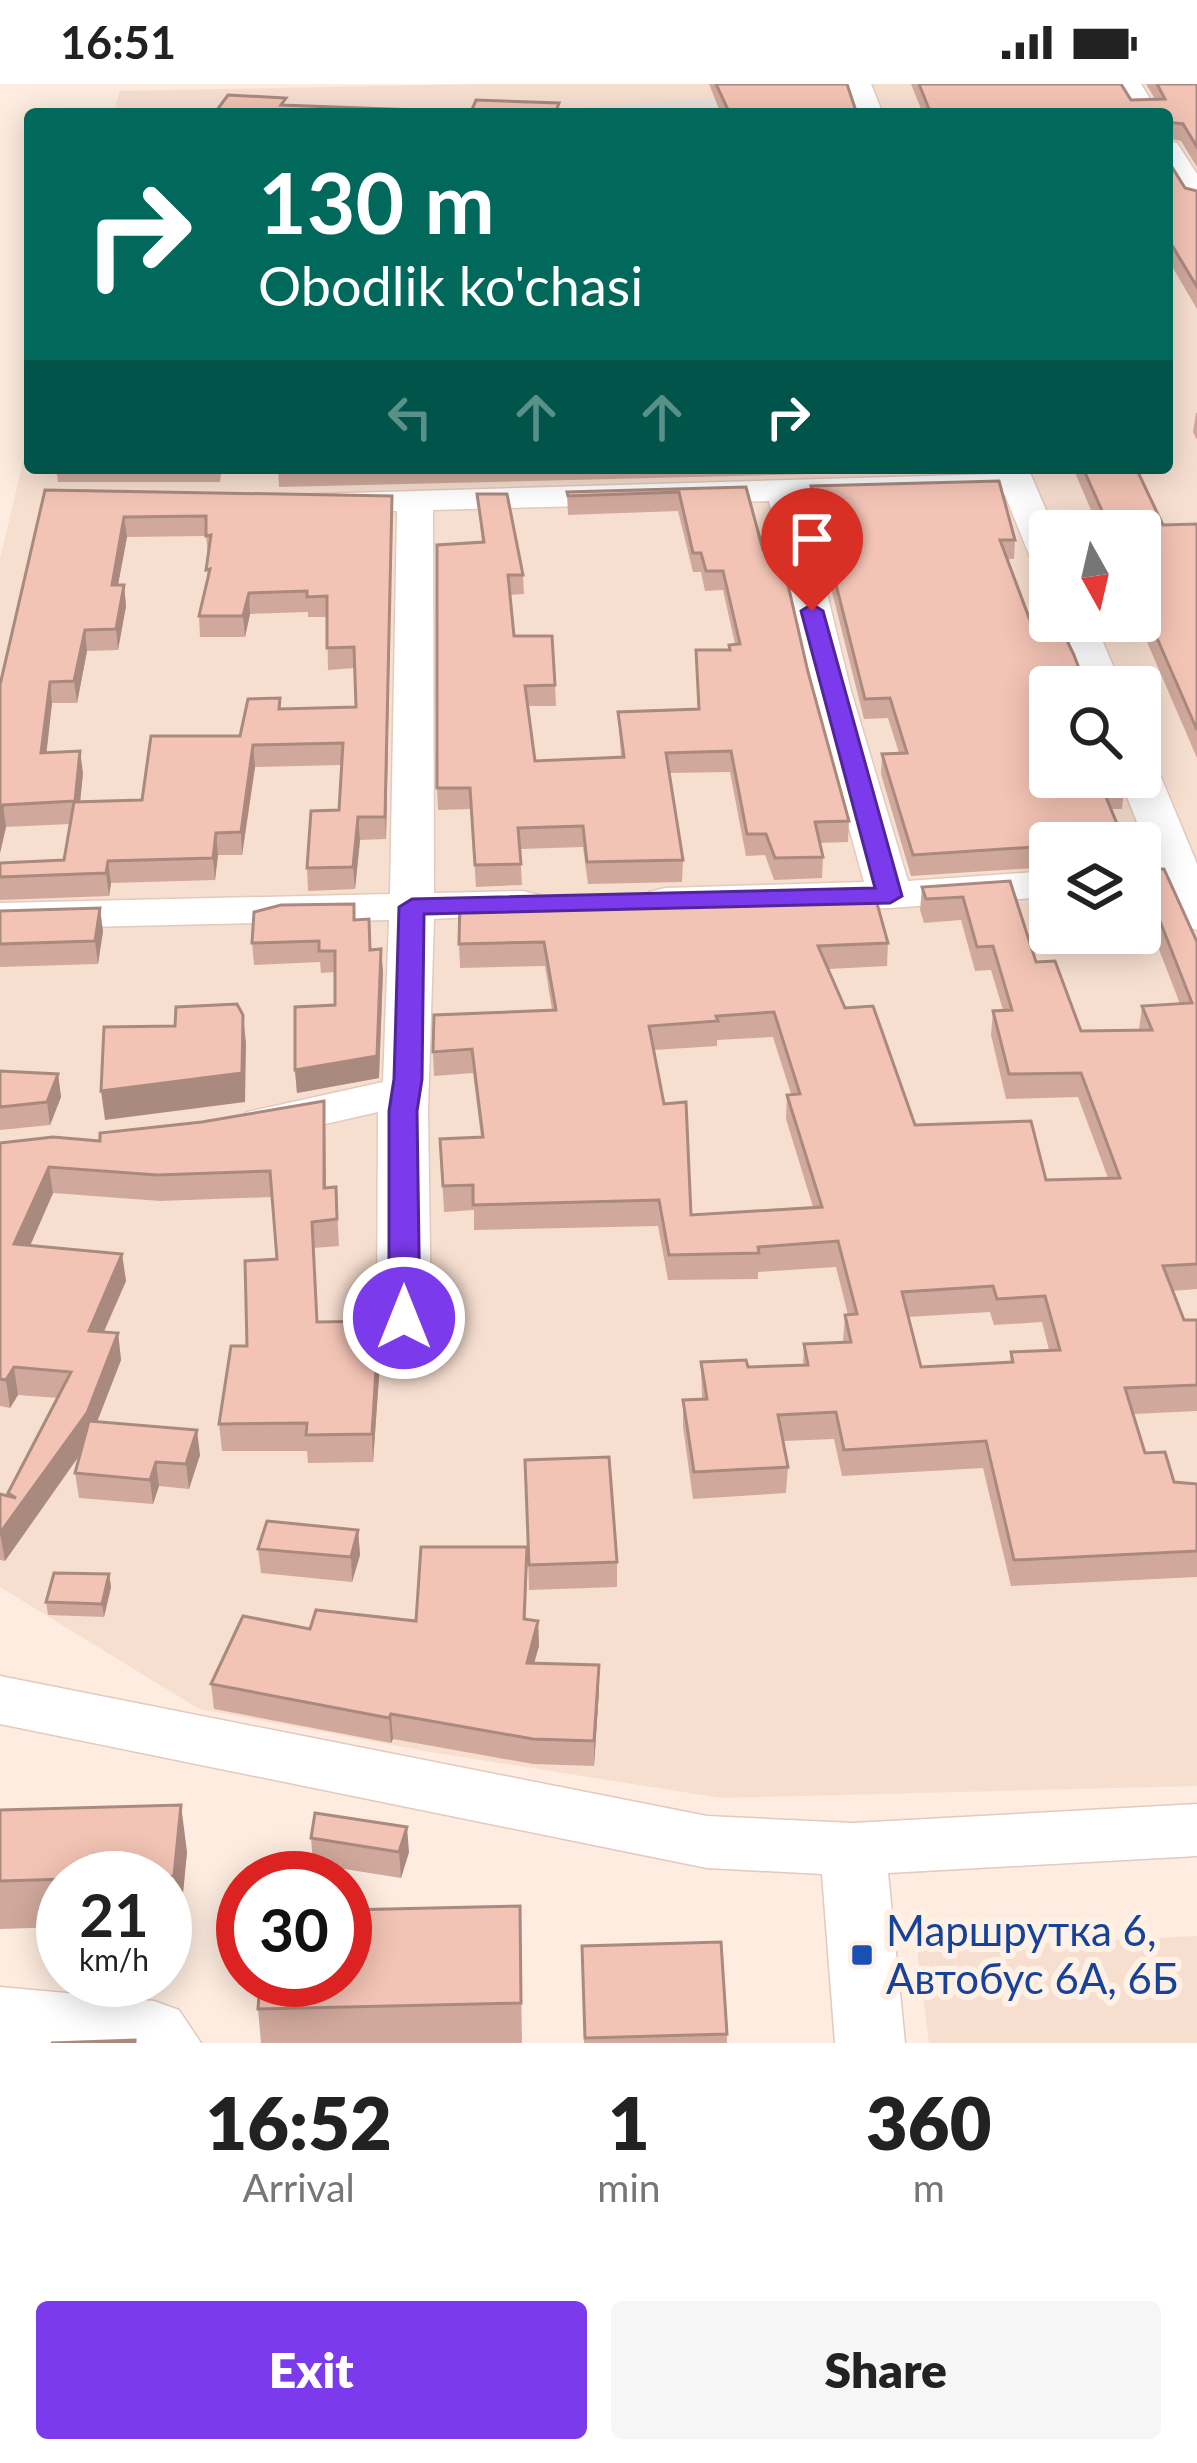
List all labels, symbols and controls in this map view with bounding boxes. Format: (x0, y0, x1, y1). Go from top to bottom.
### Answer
text: 16:51 (60, 15, 176, 69)
text: 130 m (258, 151, 495, 252)
icon: right (60, 156, 216, 312)
text: Obodlik ko'chasi (258, 253, 643, 318)
icon: left (377, 384, 443, 450)
icon: ahead (503, 384, 569, 450)
icon: ahead (629, 384, 695, 450)
icon: right (755, 384, 821, 450)
pin (761, 488, 863, 611)
icon: arrive (779, 506, 845, 572)
north arrow (1029, 510, 1161, 642)
map controls (1029, 510, 1161, 954)
button: search (1029, 666, 1161, 798)
button: layers (1029, 822, 1161, 954)
position arrow (341, 1255, 467, 1381)
speed limit sign: 30 (216, 1851, 372, 2007)
text: 21 (79, 1878, 149, 1950)
place label: Маршрутка 6, Автобус 6А, 6Б (886, 1905, 1178, 2003)
text: km/h (79, 1941, 149, 1977)
marker: Маршрутка 6, Автобус 6А, 6Б (849, 1942, 875, 1968)
text: 16:52 (206, 2079, 392, 2165)
text: 1 (608, 2079, 650, 2165)
text: 360 (866, 2079, 991, 2165)
text: Arrival (242, 2164, 355, 2210)
text: min (597, 2164, 661, 2210)
text: m (913, 2164, 945, 2210)
button: Exit (36, 2301, 587, 2439)
button: Share (611, 2301, 1161, 2439)

